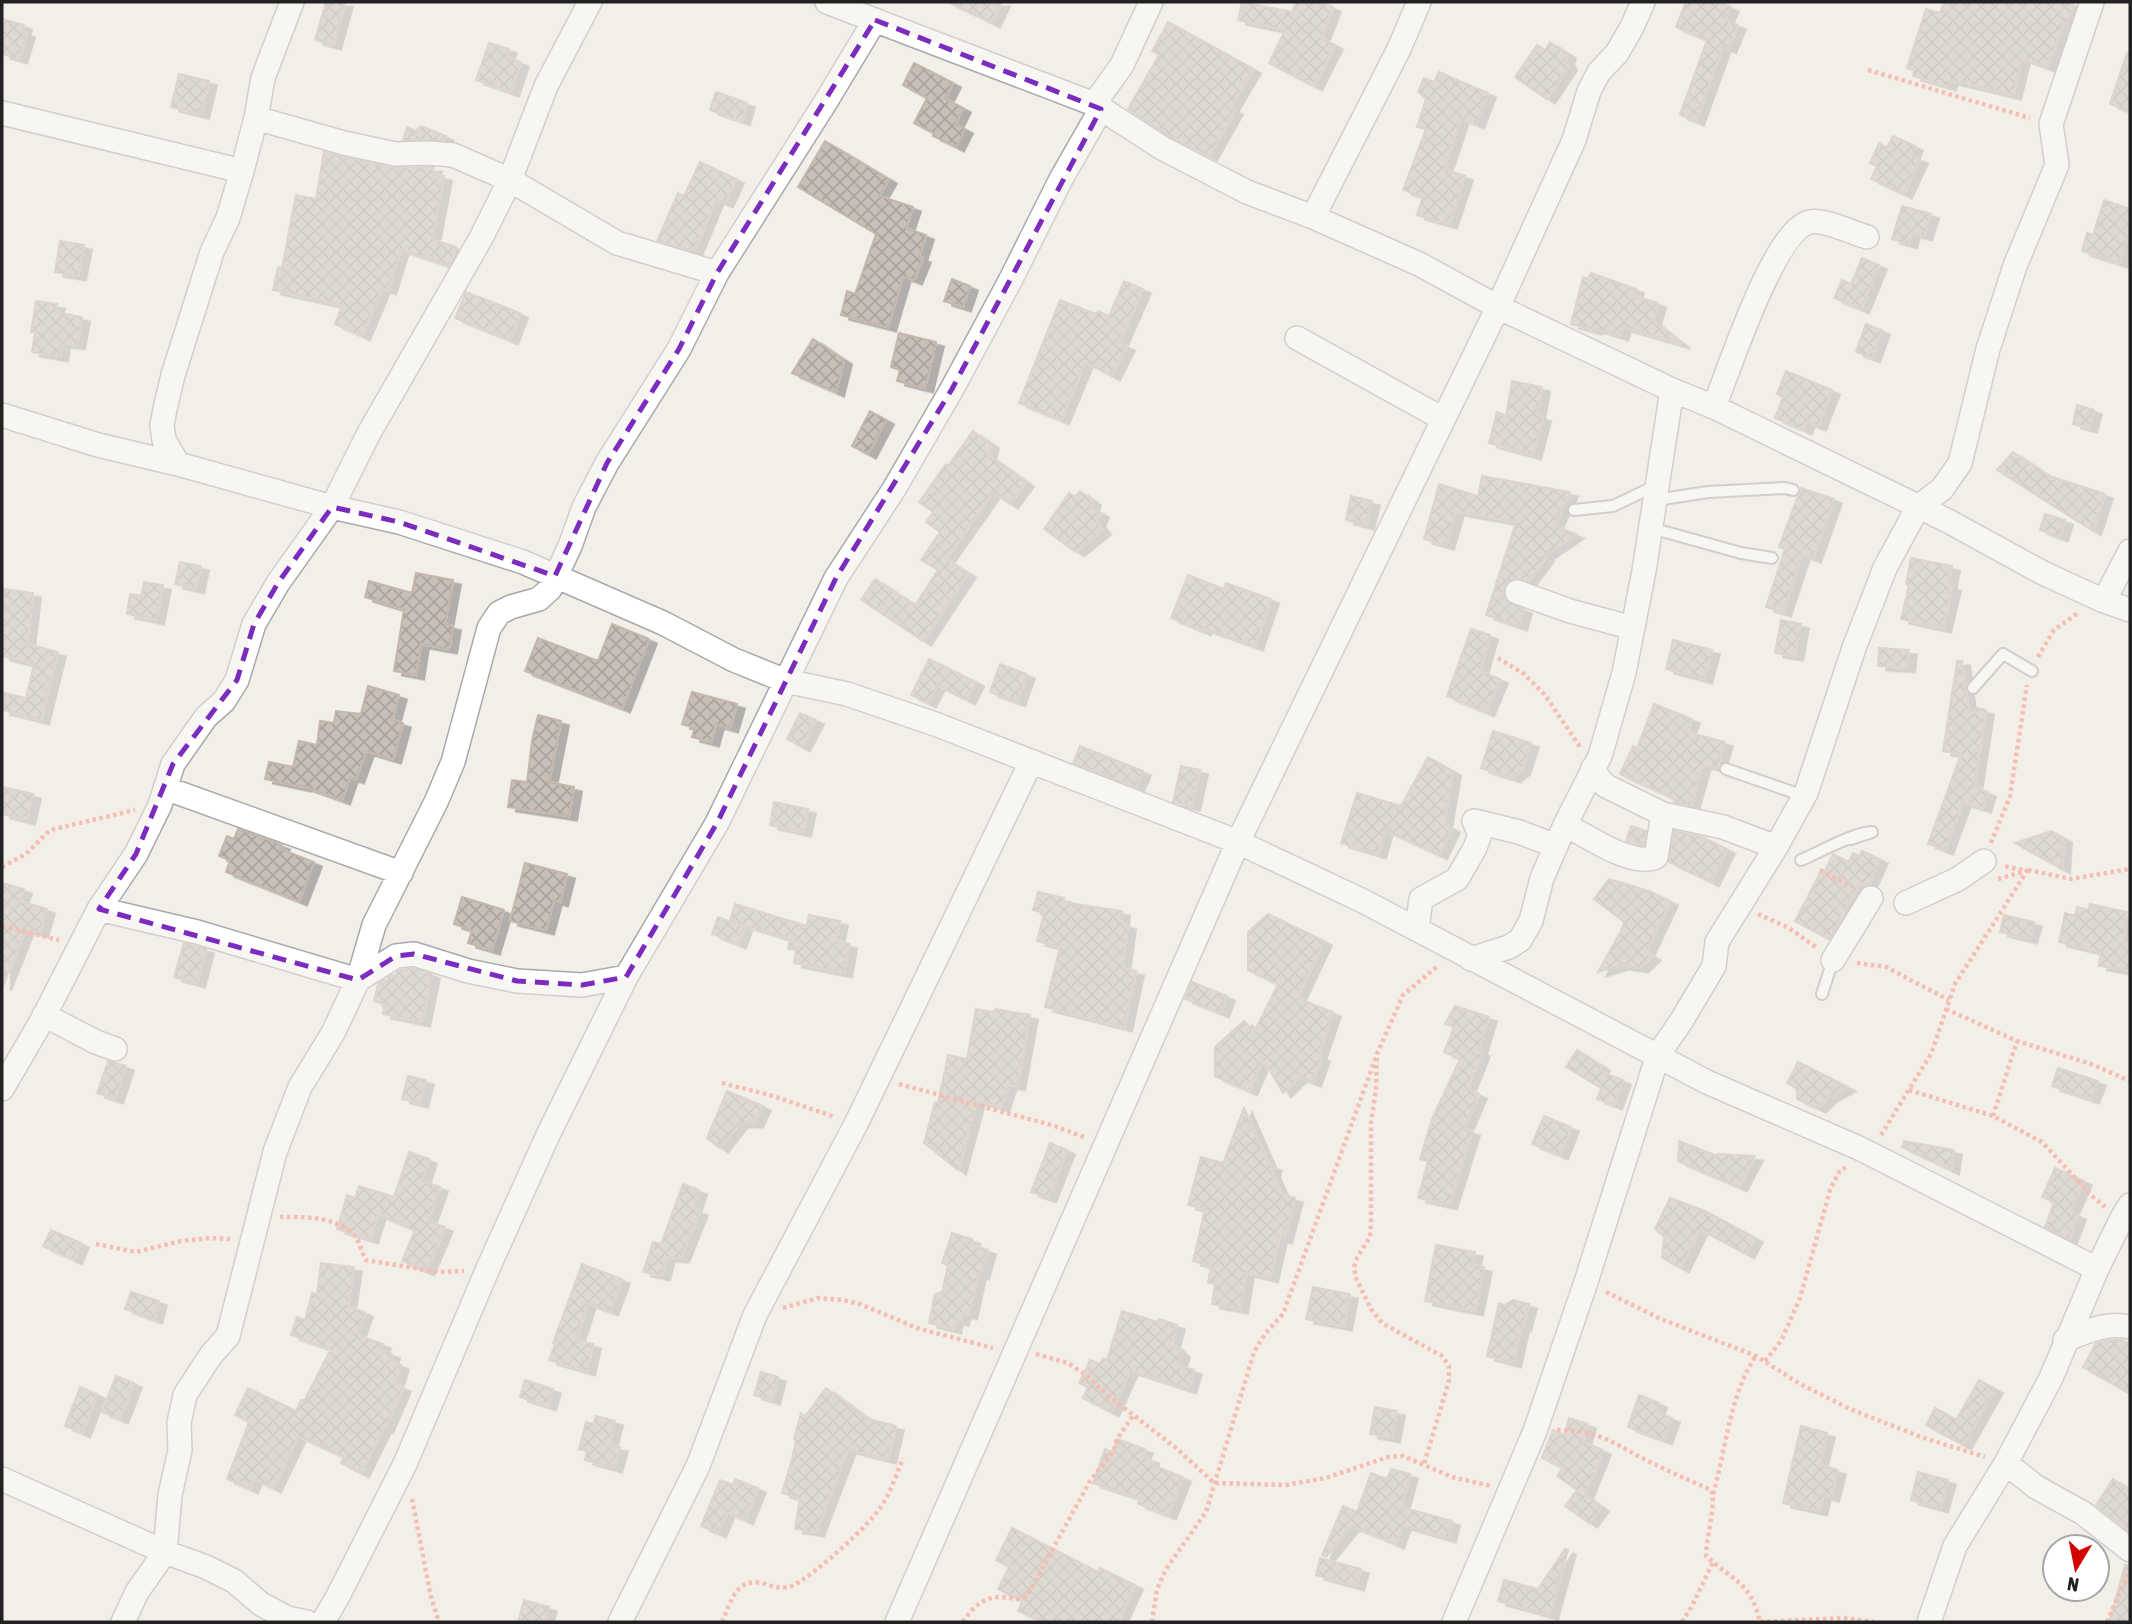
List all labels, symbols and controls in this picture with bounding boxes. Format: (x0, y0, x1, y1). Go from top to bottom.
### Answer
north arrow (2041, 1533, 2111, 1603)
text: N (2066, 1573, 2080, 1597)

